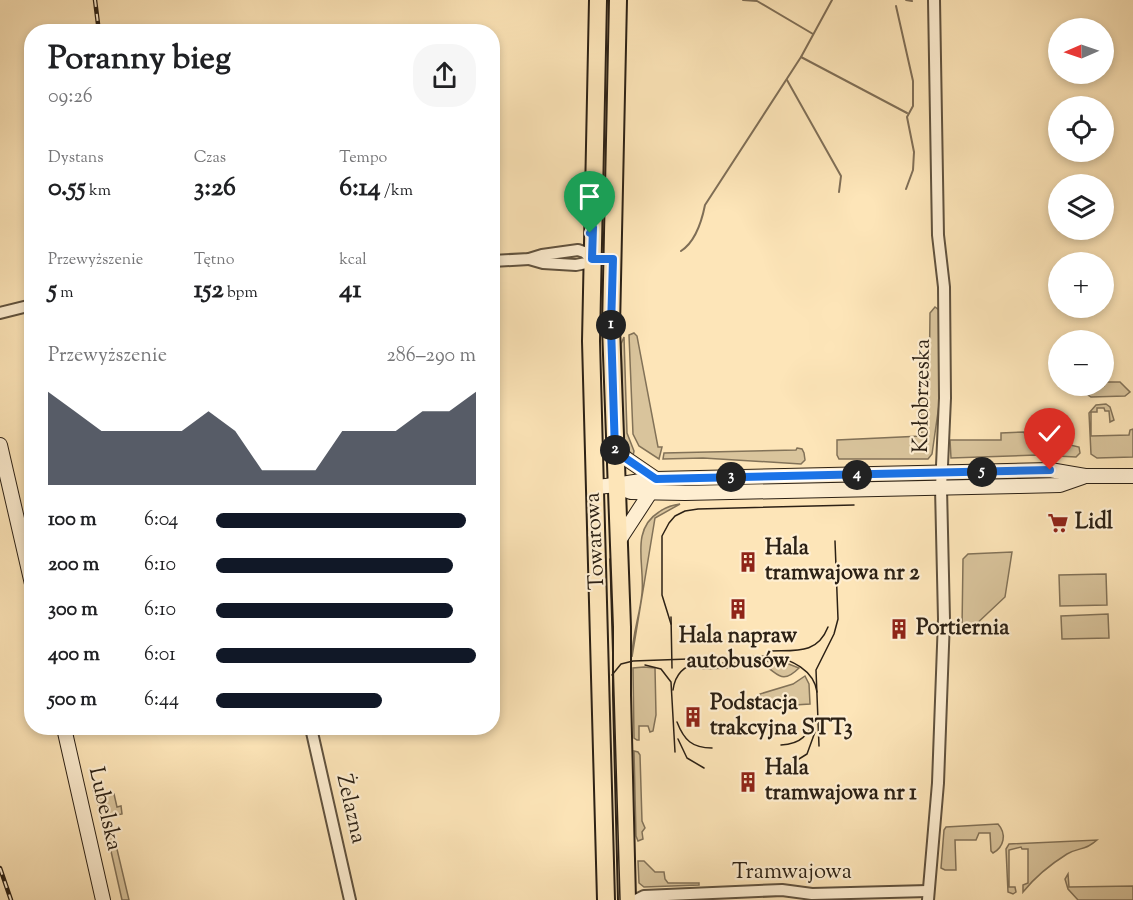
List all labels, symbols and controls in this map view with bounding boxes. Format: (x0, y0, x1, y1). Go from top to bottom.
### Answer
north arrow (1048, 18, 1114, 84)
map controls (1048, 18, 1114, 396)
text: Poranny bieg (48, 36, 231, 84)
button: share (413, 44, 476, 107)
text: 09:26 (48, 83, 93, 112)
button: locate (1048, 96, 1114, 162)
text: Dystans (48, 147, 104, 170)
text: Czas (194, 147, 226, 170)
text: Tempo (339, 147, 387, 170)
text: 0.55 (48, 170, 86, 207)
text: 3:26 (194, 170, 236, 207)
text: 6:14 (339, 170, 381, 207)
pin (564, 171, 615, 233)
button: layers (1048, 174, 1114, 240)
text: km (86, 180, 111, 203)
text: /km (381, 180, 413, 203)
icon: arrive (573, 180, 606, 213)
text: Przewyższenie (48, 249, 143, 272)
text: Tętno (194, 249, 234, 272)
text: kcal (339, 249, 367, 272)
button: + (1048, 252, 1114, 318)
text: 5 (48, 272, 57, 309)
text: 152 (194, 272, 224, 309)
text: 41 (339, 272, 361, 309)
text: m (57, 282, 74, 305)
text: bpm (224, 282, 258, 305)
pin: 1 (596, 310, 626, 340)
text: 1 (608, 313, 614, 336)
button: − (1048, 330, 1114, 396)
street label: Kołobrzeska (906, 339, 940, 453)
text: Przewyższenie (48, 342, 167, 371)
text: 286–290 m (386, 342, 476, 371)
pin (1024, 408, 1075, 470)
icon: check (1033, 417, 1066, 450)
pin: 2 (600, 435, 630, 465)
text: 2 (611, 438, 619, 461)
pin: 5 (967, 457, 997, 487)
pin: 4 (842, 460, 872, 490)
text: 5 (979, 460, 985, 483)
pin: 3 (716, 462, 746, 492)
text: 4 (853, 463, 861, 486)
text: 3 (728, 465, 734, 488)
street label: Towarowa (577, 491, 615, 591)
text: 100 m (48, 506, 97, 535)
text: 6:04 (144, 506, 178, 535)
place label: Lidl (1075, 507, 1114, 539)
supermarket icon: Lidl (1046, 511, 1070, 535)
place label: Hala tramwajowa nr 2 (765, 533, 920, 590)
building icon: Hala tramwajowa nr 2 (736, 550, 760, 574)
text: 200 m (48, 551, 99, 580)
text: 6:10 (144, 551, 176, 580)
text: 300 m (48, 596, 98, 625)
text: 6:10 (144, 596, 176, 625)
building icon: Hala napraw autobusów (726, 597, 750, 621)
place label: Portiernia (916, 613, 1010, 645)
building icon: Portiernia (887, 617, 911, 641)
place label: Hala napraw autobusów (679, 621, 798, 678)
text: 400 m (48, 641, 100, 670)
text: 6:01 (144, 641, 176, 670)
text: 500 m (48, 686, 97, 715)
text: 6:44 (144, 686, 179, 715)
place label: Podstacja trakcyjna STT3 (710, 688, 853, 745)
building icon: Podstacja trakcyjna STT3 (681, 705, 705, 729)
place label: Hala tramwajowa nr 1 (765, 753, 917, 810)
street label: Lubelska (79, 764, 129, 854)
building icon: Hala tramwajowa nr 1 (736, 770, 760, 794)
street label: Żelazna (327, 771, 373, 847)
street label: Tramwajowa (732, 857, 852, 889)

